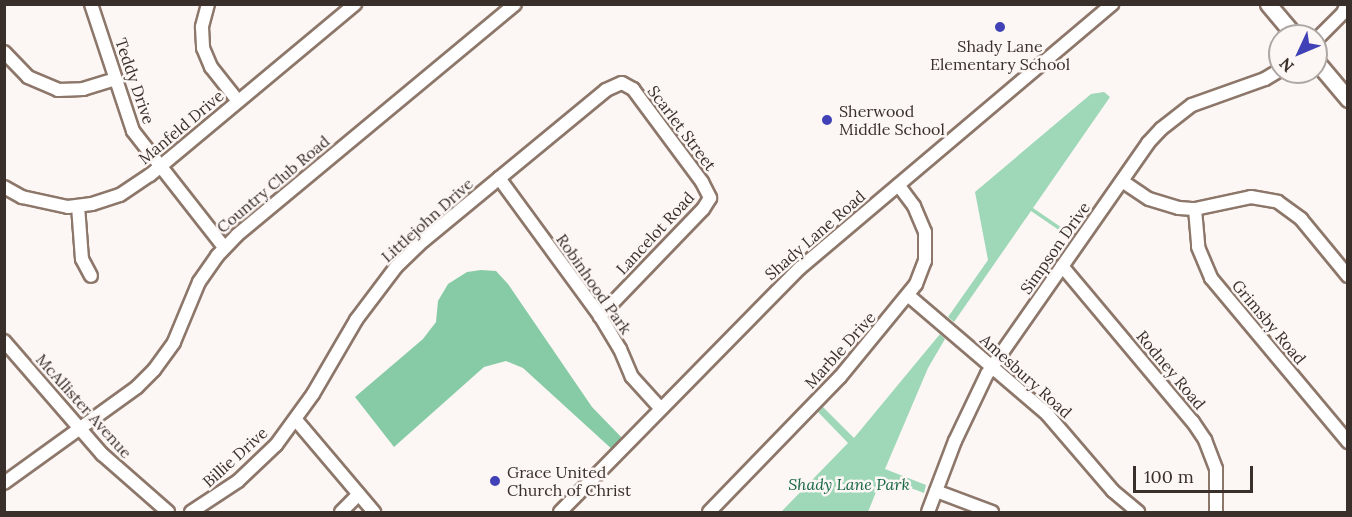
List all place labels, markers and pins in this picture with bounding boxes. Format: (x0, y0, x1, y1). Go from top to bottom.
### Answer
marker: Shady Lane Elementary School (993, 20, 1007, 34)
place label: Shady Lane Elementary School (930, 36, 1070, 74)
place label: Sherwood Middle School (839, 101, 945, 139)
marker: Sherwood Middle School (820, 113, 834, 127)
place label: Grace United Church of Christ (507, 462, 631, 500)
marker: Grace United Church of Christ (488, 474, 502, 488)

